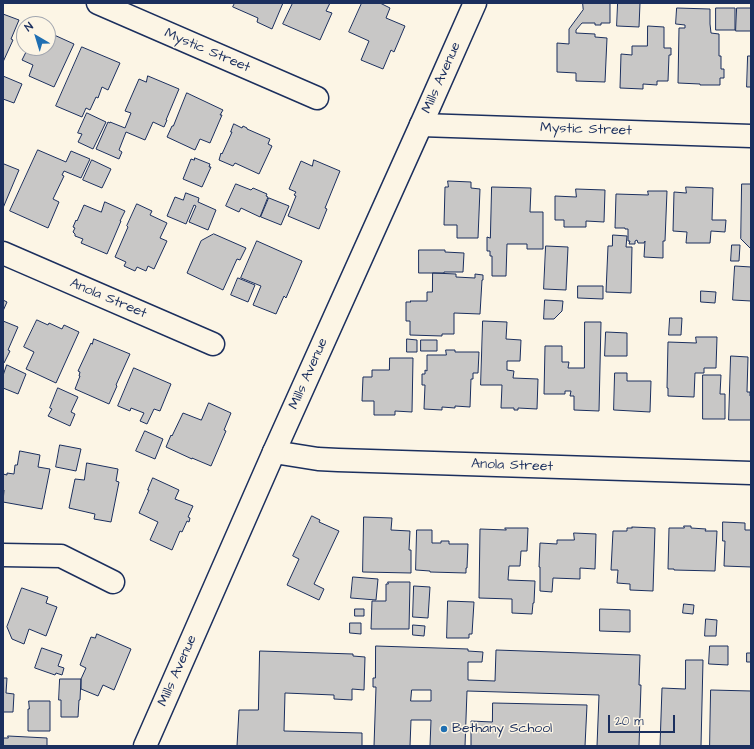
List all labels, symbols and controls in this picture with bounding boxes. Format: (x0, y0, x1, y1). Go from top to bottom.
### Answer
north arrow (16, 16, 56, 56)
text: N (22, 19, 36, 35)
street label: Mystic Street (162, 25, 252, 77)
street label: Mills Avenue (419, 40, 465, 116)
street label: Mystic Street (540, 120, 632, 140)
street label: Anola Street (67, 275, 149, 323)
street label: Mills Avenue (286, 336, 332, 412)
street label: Anola Street (471, 456, 553, 476)
street label: Mills Avenue (155, 633, 201, 709)
scale bar (610, 707, 677, 733)
text: 20 m (615, 713, 644, 730)
place label: Bethany School (452, 721, 552, 737)
marker: Bethany School (439, 724, 449, 734)

